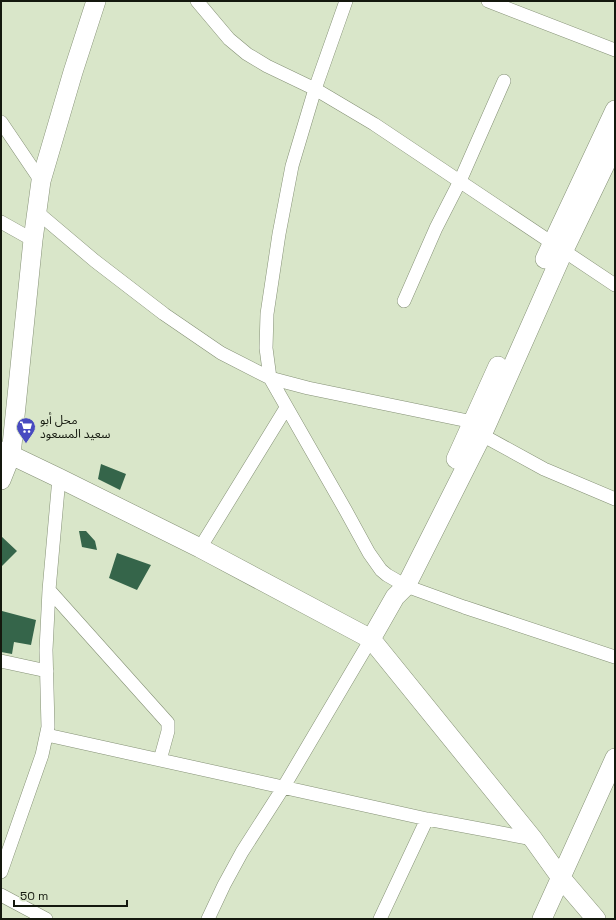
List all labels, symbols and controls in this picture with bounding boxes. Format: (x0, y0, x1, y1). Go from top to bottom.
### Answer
place label: محل أبو سعيد المسعود (40, 412, 110, 442)
supermarket icon: محل أبو سعيد المسعود (15, 416, 37, 444)
scale bar (14, 882, 127, 908)
text: 50 m (20, 888, 48, 904)

